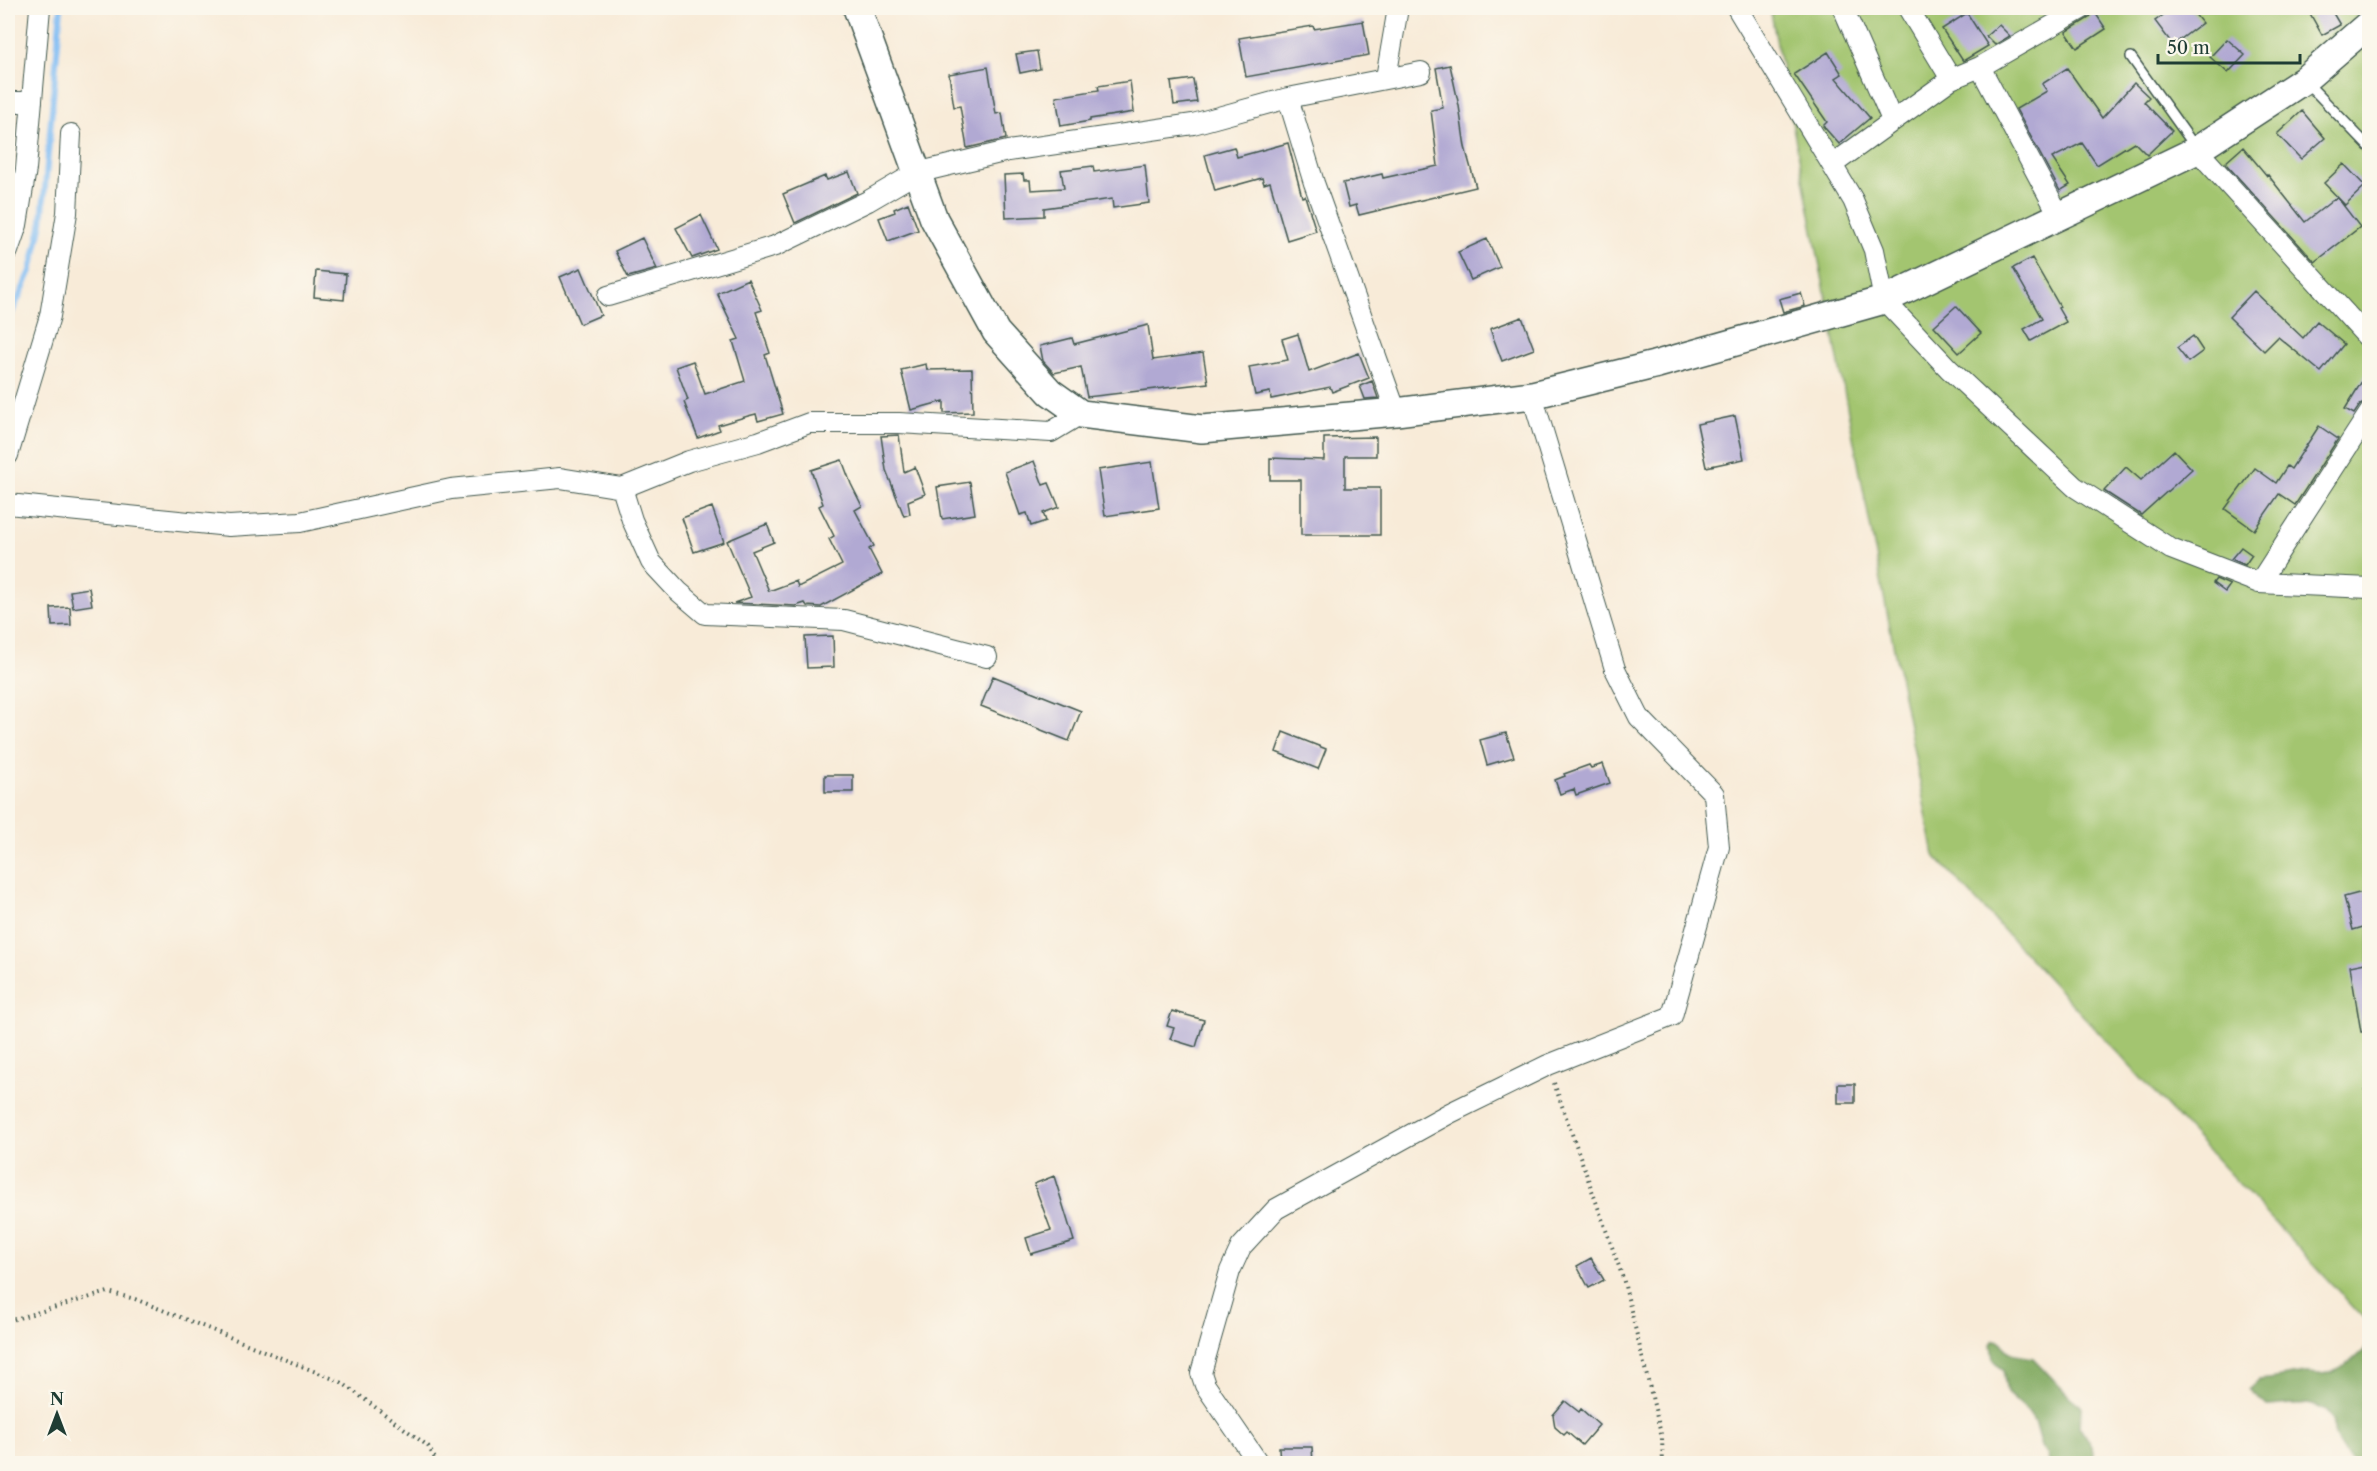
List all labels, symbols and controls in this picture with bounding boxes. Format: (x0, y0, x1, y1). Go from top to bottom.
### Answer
scale bar (2158, 27, 2300, 65)
text: 50 m (2167, 37, 2210, 59)
north arrow (27, 1384, 87, 1444)
text: N (50, 1389, 64, 1409)

